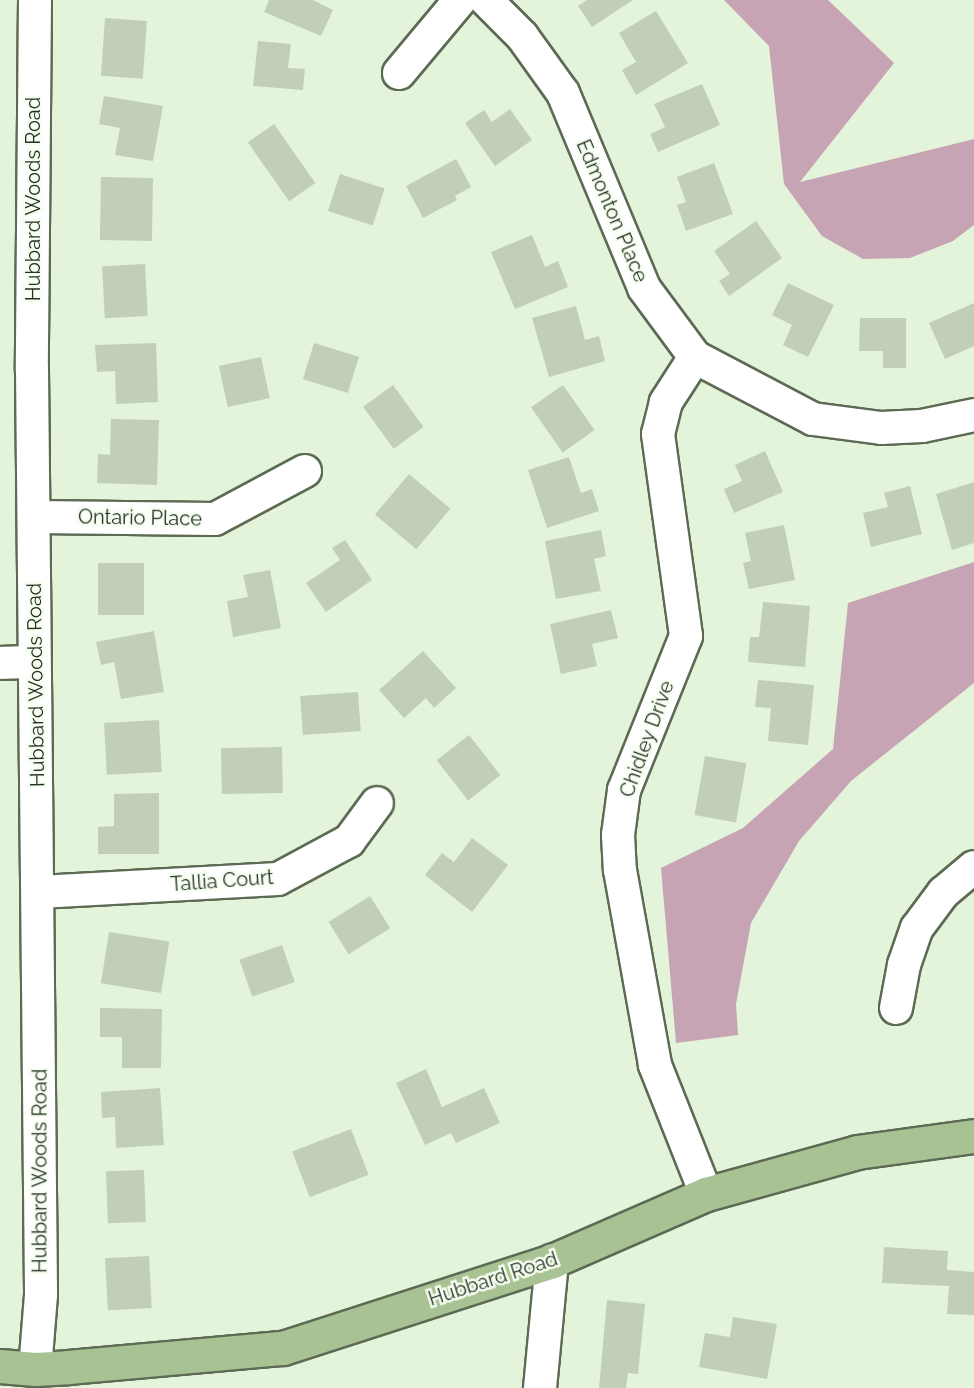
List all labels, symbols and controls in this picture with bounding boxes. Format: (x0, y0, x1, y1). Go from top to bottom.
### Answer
street label: Hubbard Woods Road (21, 96, 45, 302)
street label: Edmonton Place (571, 136, 653, 286)
street label: Ontario Place (78, 505, 202, 531)
street label: Hubbard Woods Road (22, 582, 50, 788)
street label: Chidley Drive (615, 677, 679, 801)
street label: Tallia Court (170, 865, 274, 897)
street label: Hubbard Woods Road (28, 1068, 52, 1274)
street label: Hubbard Road (425, 1247, 561, 1311)

